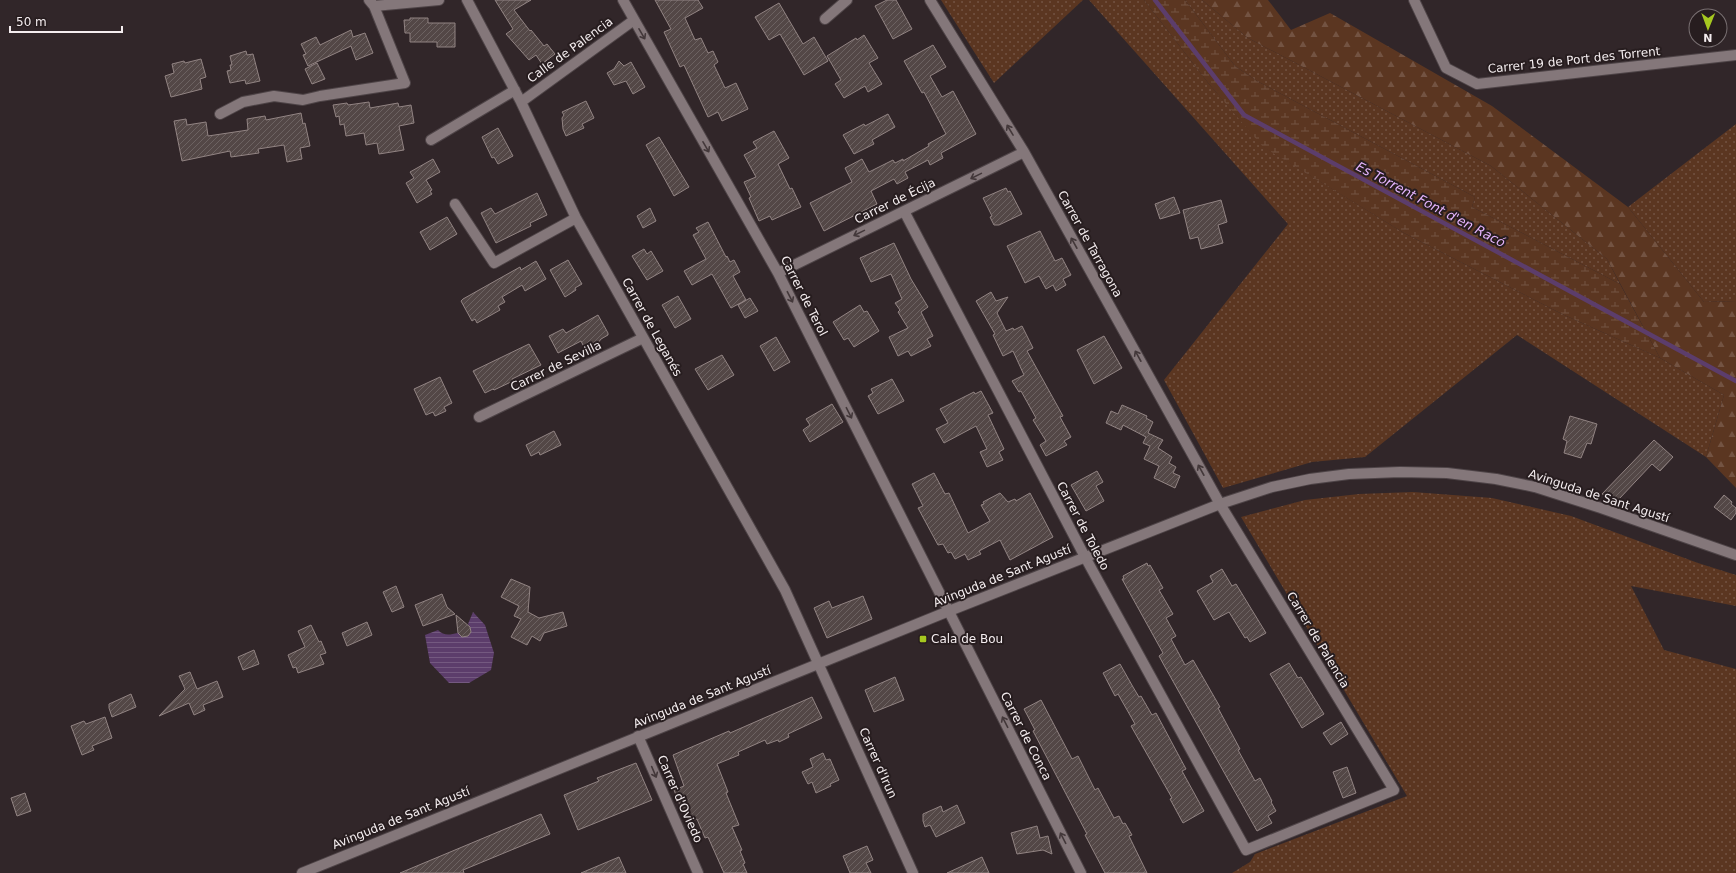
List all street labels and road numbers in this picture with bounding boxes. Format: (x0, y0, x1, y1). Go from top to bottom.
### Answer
street label: Calle de Palencia (525, 14, 615, 86)
street label: Carrer 19 de Port des Torrent (1487, 44, 1661, 76)
street label: Carrer de Écija (852, 174, 938, 227)
street label: Carrer de Tarragona (1055, 188, 1125, 300)
street label: Carrer de Terol (778, 254, 830, 338)
street label: Carrer de Leganés (619, 275, 685, 379)
street label: Carrer de Sevilla (508, 338, 604, 394)
street label: Avinguda de Sant Agustí (1527, 467, 1672, 526)
street label: Carrer de Toledo (1054, 479, 1112, 573)
street label: Avinguda de Sant Agustí (931, 542, 1073, 610)
street label: Carrer de Palencia (1284, 589, 1352, 691)
street label: Avinguda de Sant Agustí (631, 663, 773, 731)
street label: Carrer de Conca (998, 689, 1054, 783)
street label: Carrer d'Irun (856, 726, 900, 800)
street label: Carrer d'Oviedo (654, 753, 706, 845)
street label: Avinguda de Sant Agustí (330, 784, 472, 852)

